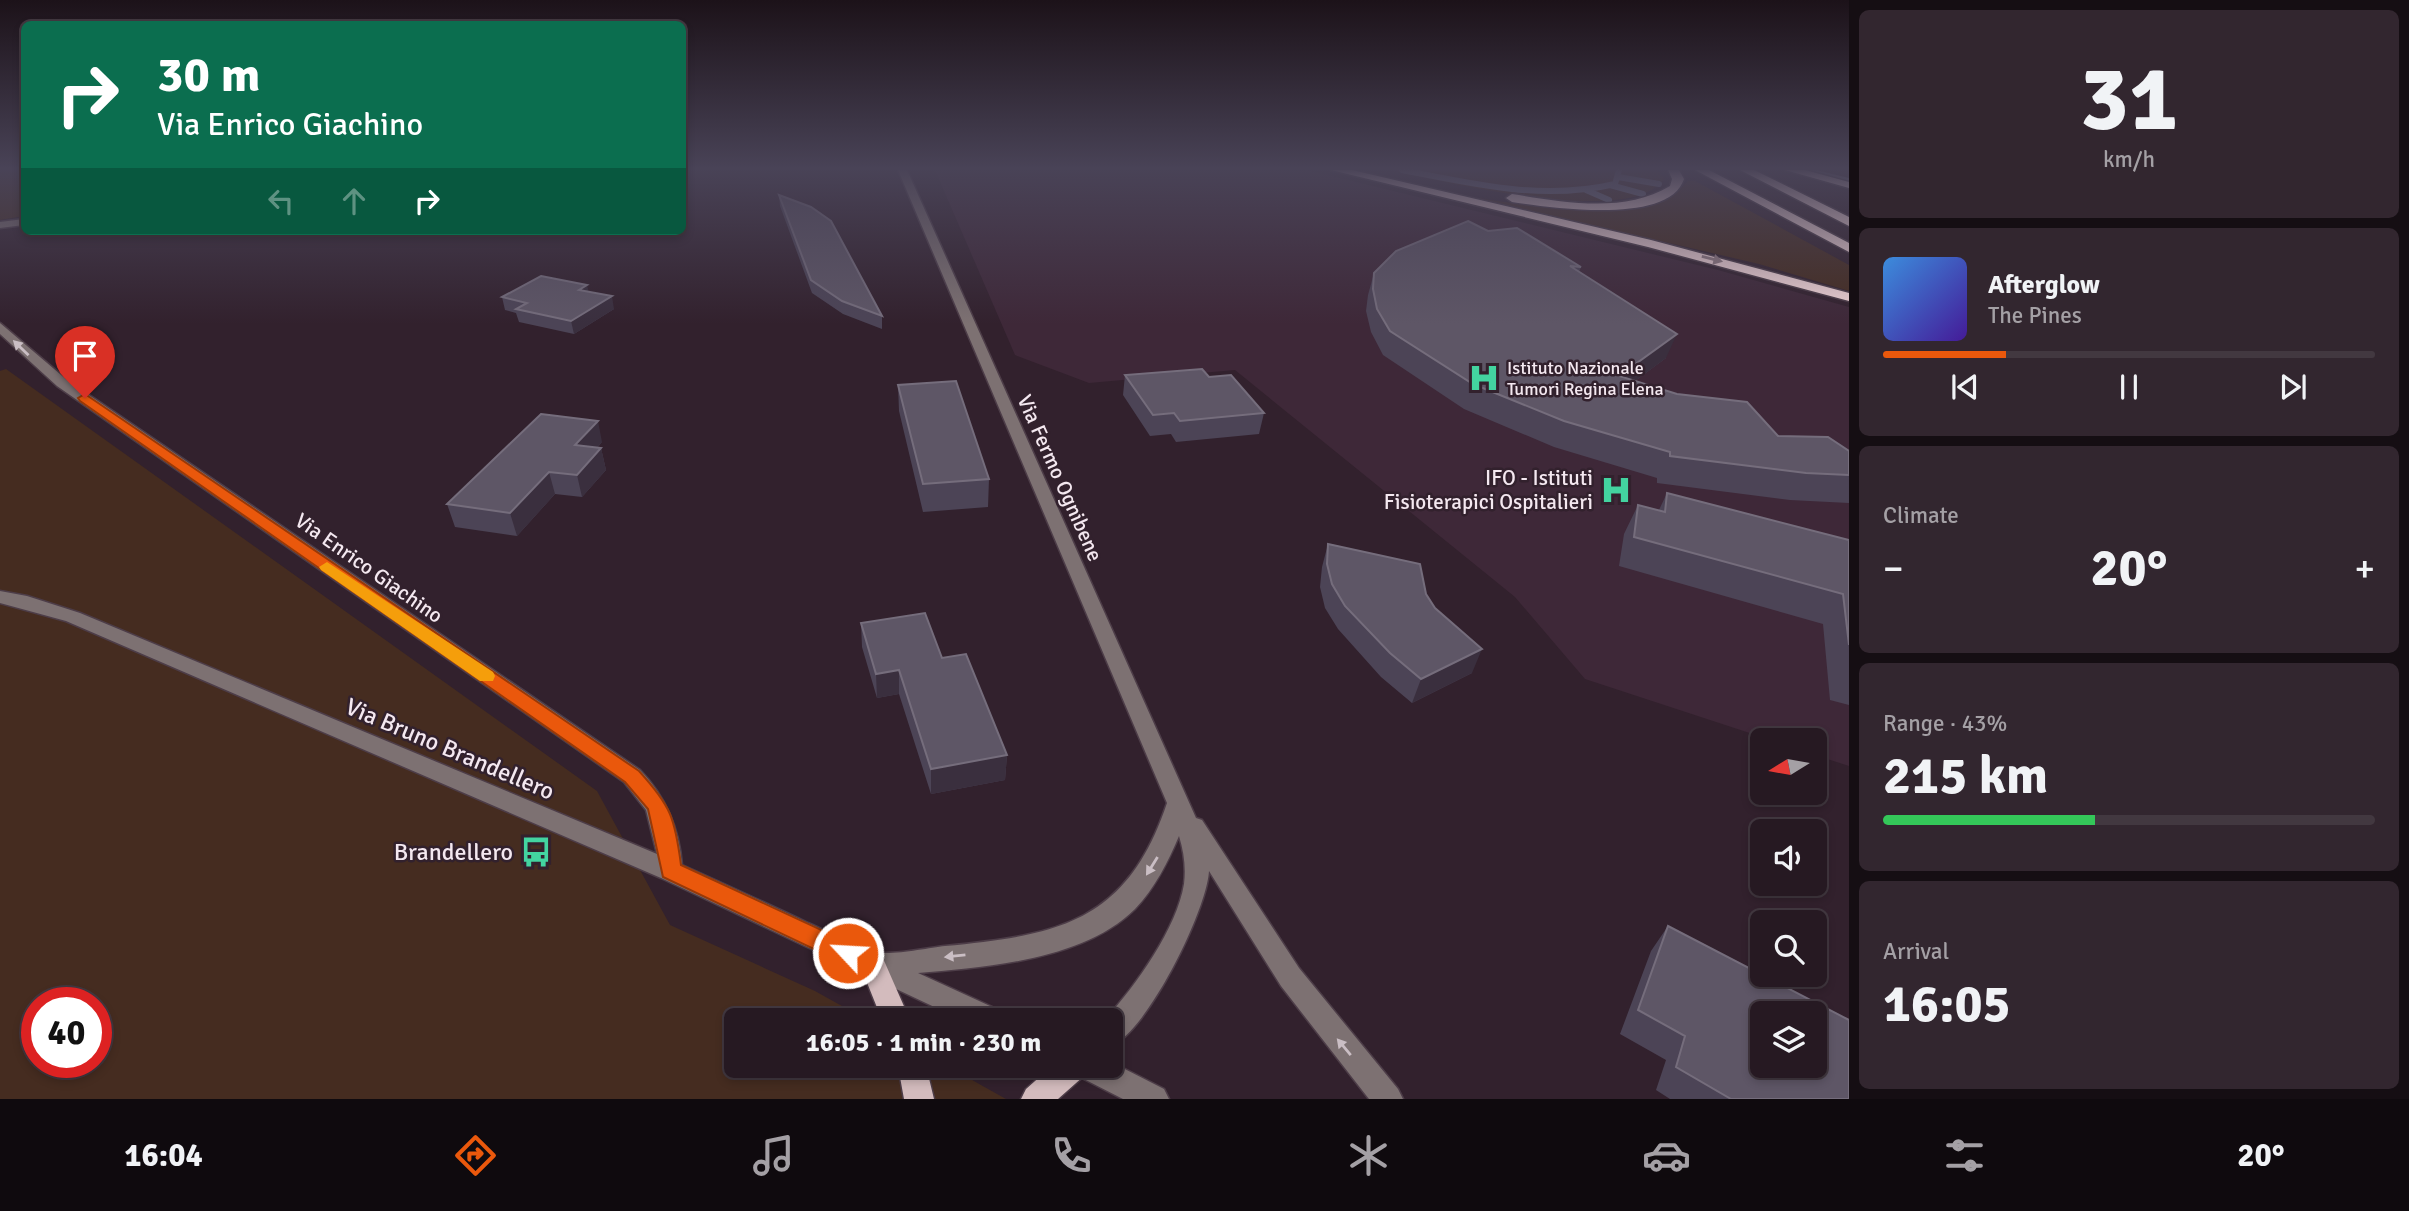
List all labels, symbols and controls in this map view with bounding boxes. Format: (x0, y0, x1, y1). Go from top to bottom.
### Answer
text: 31 (2080, 43, 2178, 156)
text: 30 m (157, 45, 260, 105)
icon: right (42, 49, 133, 140)
text: Via Enrico Giachino (157, 105, 423, 144)
text: km/h (2103, 145, 2155, 174)
icon: left (262, 182, 300, 220)
icon: ahead (335, 182, 373, 220)
icon: right (408, 182, 446, 220)
one-way arrow (1701, 254, 1723, 265)
text: Afterglow (1988, 269, 2100, 301)
text: The Pines (1988, 301, 2082, 330)
pin (55, 326, 115, 398)
icon: arrive (66, 337, 104, 375)
one-way arrow (13, 341, 30, 357)
place label: Istituto Nazionale Tumori Regina Elena (1507, 357, 1664, 400)
hospital icon: Istituto Nazionale Tumori Regina Elena (1467, 361, 1501, 395)
icon: previous (1946, 368, 1984, 406)
icon: pause (2110, 368, 2148, 406)
icon: next (2274, 368, 2312, 406)
street label: Via Fermo Ognibene (1012, 391, 1108, 565)
place label: IFO - Istituti Fisioterapici Ospitalieri (1384, 465, 1593, 515)
hospital icon: IFO - Istituti Fisioterapici Ospitalieri (1599, 473, 1633, 507)
text: Climate (1883, 501, 1959, 530)
street label: Via Enrico Giachino (290, 507, 448, 629)
text: 20° (2091, 536, 2167, 600)
text: − (1883, 545, 1904, 592)
text: + (2354, 545, 2375, 592)
street label: Via Bruno Brandellero (341, 691, 559, 807)
text: Range · 43% (1883, 709, 2007, 738)
north arrow (1750, 728, 1827, 805)
map controls (1750, 728, 1827, 1078)
text: 215 km (1883, 744, 2048, 808)
button: sound (1750, 819, 1827, 896)
bus stop icon: Brandellero (519, 835, 553, 869)
place label: Brandellero (394, 837, 513, 867)
one-way arrow (1146, 856, 1159, 875)
button: search (1750, 910, 1827, 987)
position arrow (811, 916, 885, 990)
text: Arrival (1883, 937, 1949, 966)
one-way arrow (944, 951, 966, 962)
text: 16:05 (1883, 972, 2011, 1036)
speed limit sign: 40 (21, 987, 112, 1078)
button: layers (1750, 1001, 1827, 1078)
text: 16:05 · 1 min · 230 m (806, 1027, 1041, 1059)
one-way arrow (1337, 1039, 1352, 1056)
icon: directions (451, 1131, 500, 1180)
icon: music (749, 1131, 798, 1180)
icon: phone (1047, 1131, 1096, 1180)
icon: climate (1344, 1131, 1393, 1180)
icon: car (1642, 1131, 1691, 1180)
icon: filters (1940, 1131, 1989, 1180)
text: 16:04 (124, 1136, 203, 1175)
text: 20° (2237, 1136, 2285, 1175)

